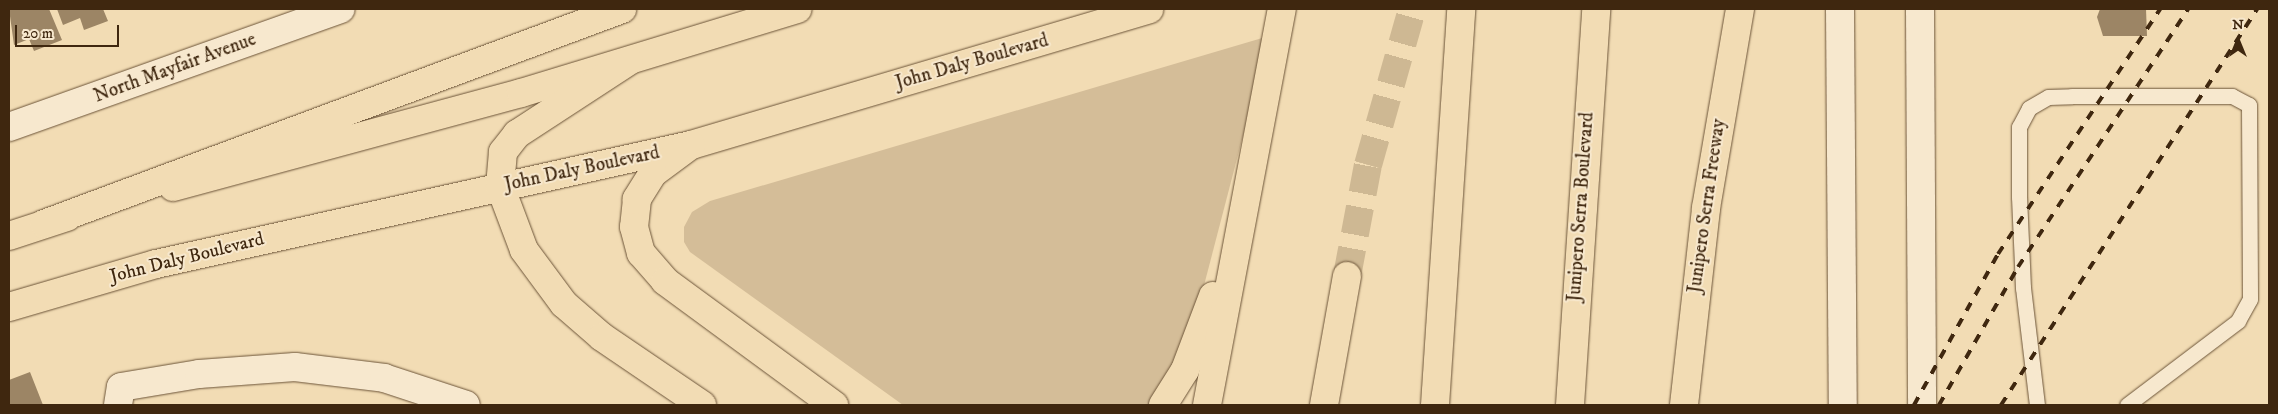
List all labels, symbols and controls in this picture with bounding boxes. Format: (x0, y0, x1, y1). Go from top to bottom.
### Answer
scale bar (18, 15, 121, 47)
north arrow (2213, 15, 2263, 65)
text: N (2232, 16, 2244, 34)
text: 20 m (23, 24, 53, 43)
street label: North Mayfair Avenue (91, 28, 259, 108)
street label: John Daly Boulevard (893, 29, 1051, 95)
street label: Junipero Serra Boulevard (1563, 111, 1599, 303)
street label: Junipero Serra Freeway (1683, 117, 1731, 295)
street label: John Daly Boulevard (502, 141, 662, 197)
street label: John Daly Boulevard (108, 228, 266, 288)

